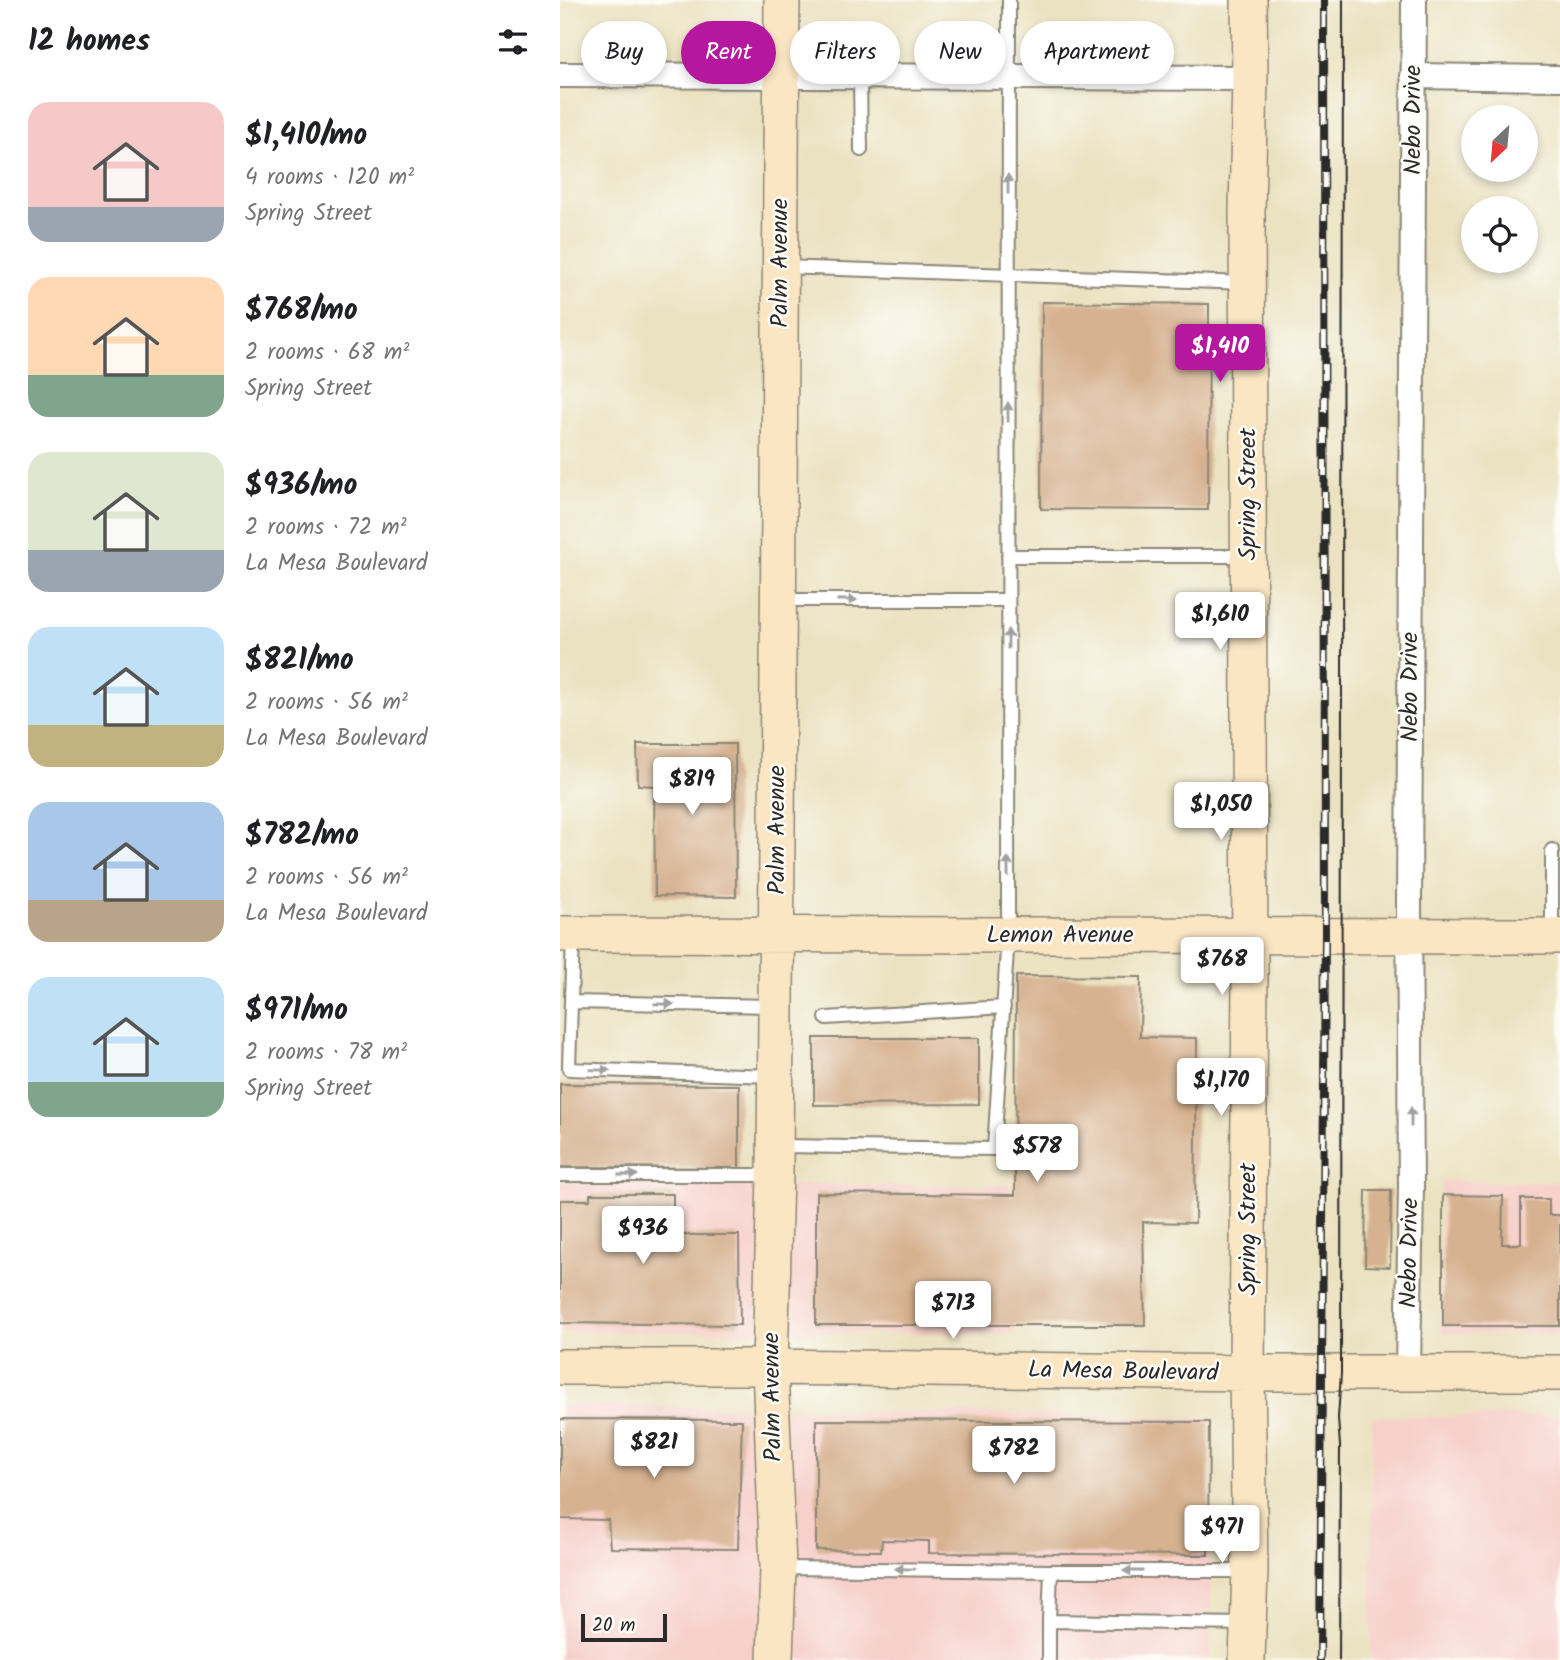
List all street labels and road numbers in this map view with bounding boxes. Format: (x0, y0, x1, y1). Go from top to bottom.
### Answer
street label: Nebo Drive (1394, 65, 1433, 175)
street label: Palm Avenue (761, 198, 800, 328)
street label: Spring Street (1229, 427, 1268, 560)
street label: Nebo Drive (1391, 632, 1430, 742)
street label: Palm Avenue (758, 765, 797, 895)
street label: Lemon Avenue (987, 916, 1134, 955)
street label: Spring Street (1229, 1162, 1268, 1295)
street label: Nebo Drive (1390, 1197, 1430, 1308)
street label: Palm Avenue (752, 1332, 794, 1462)
street label: La Mesa Boulevard (1027, 1351, 1220, 1393)

